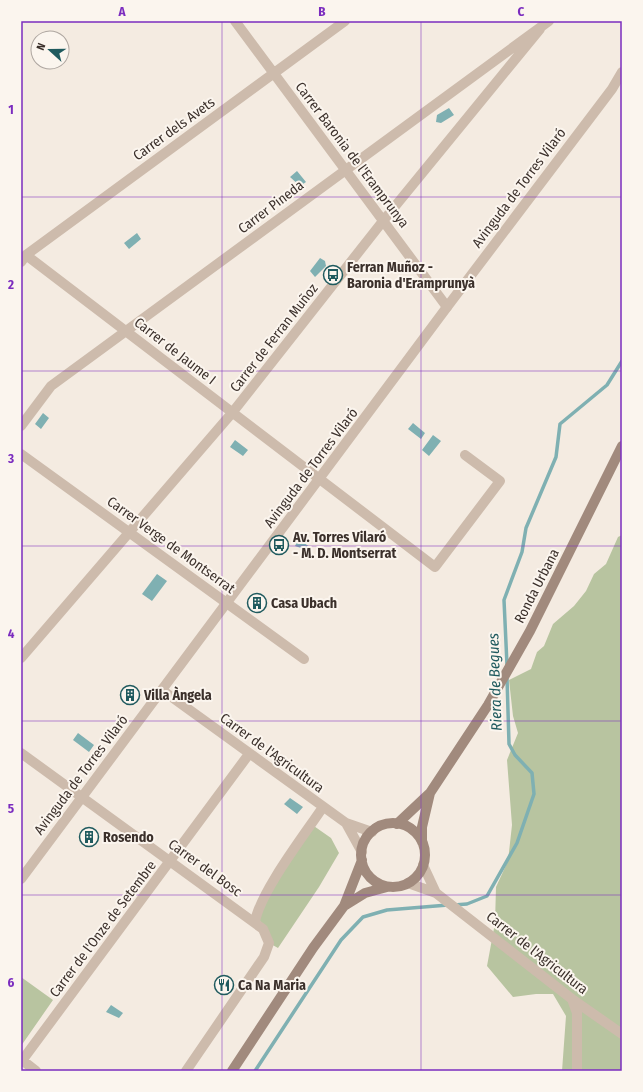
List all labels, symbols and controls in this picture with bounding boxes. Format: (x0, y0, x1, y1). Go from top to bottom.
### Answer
text: A (117, 4, 126, 19)
text: B (318, 4, 326, 19)
text: C (518, 4, 525, 19)
north arrow (30, 30, 70, 70)
text: N (34, 41, 48, 52)
street label: Carrer Baronia de l'Eramprunya (292, 79, 412, 231)
street label: Carrer dels Avets (130, 94, 218, 164)
text: 1 (8, 102, 14, 117)
street label: Avinguda de Torres Vilaró (469, 125, 569, 251)
street label: Carrer Pineda (235, 177, 307, 237)
place label: Ferran Muñoz - Baronia d'Eramprunyà (347, 259, 475, 292)
bus stop icon: Ferran Muñoz - Baronia d'Eramprunyà (322, 264, 344, 286)
text: 2 (7, 277, 14, 292)
street label: Carrer de Ferran Muñoz (226, 280, 322, 396)
street label: Carrer de Jaume I (131, 314, 219, 388)
street label: Avinguda de Torres Vilaró (261, 405, 361, 531)
text: 3 (7, 451, 14, 466)
street label: Carrer Verge de Montserrat (104, 493, 239, 597)
place label: Av. Torres Vilaró - M. D. Montserrat (292, 529, 397, 562)
bus stop icon: Av. Torres Vilaró - M. D. Montserrat (268, 534, 290, 556)
street label: Ronda Urbana (511, 546, 563, 626)
building icon: Casa Ubach (246, 592, 268, 614)
place label: Casa Ubach (271, 595, 337, 612)
text: 4 (8, 626, 15, 641)
water label: Riera de Begues (484, 632, 506, 731)
building icon: Villa Àngela (119, 684, 141, 706)
place label: Villa Àngela (143, 686, 212, 704)
street label: Carrer de l'Agricultura (217, 710, 327, 797)
street label: Avinguda de Torres Vilaró (31, 712, 131, 838)
text: 5 (8, 801, 14, 816)
building icon: Rosendo (78, 826, 100, 848)
place label: Rosendo (103, 829, 154, 846)
street label: Carrer del Bosc (165, 836, 245, 900)
street label: Carrer de l'Onze de Setembre (46, 857, 160, 1001)
street label: Carrer de l'Agricultura (483, 908, 591, 998)
restaurant icon: Ca Na Maria (213, 974, 235, 996)
text: 6 (8, 975, 15, 990)
place label: Ca Na Maria (238, 977, 306, 994)

